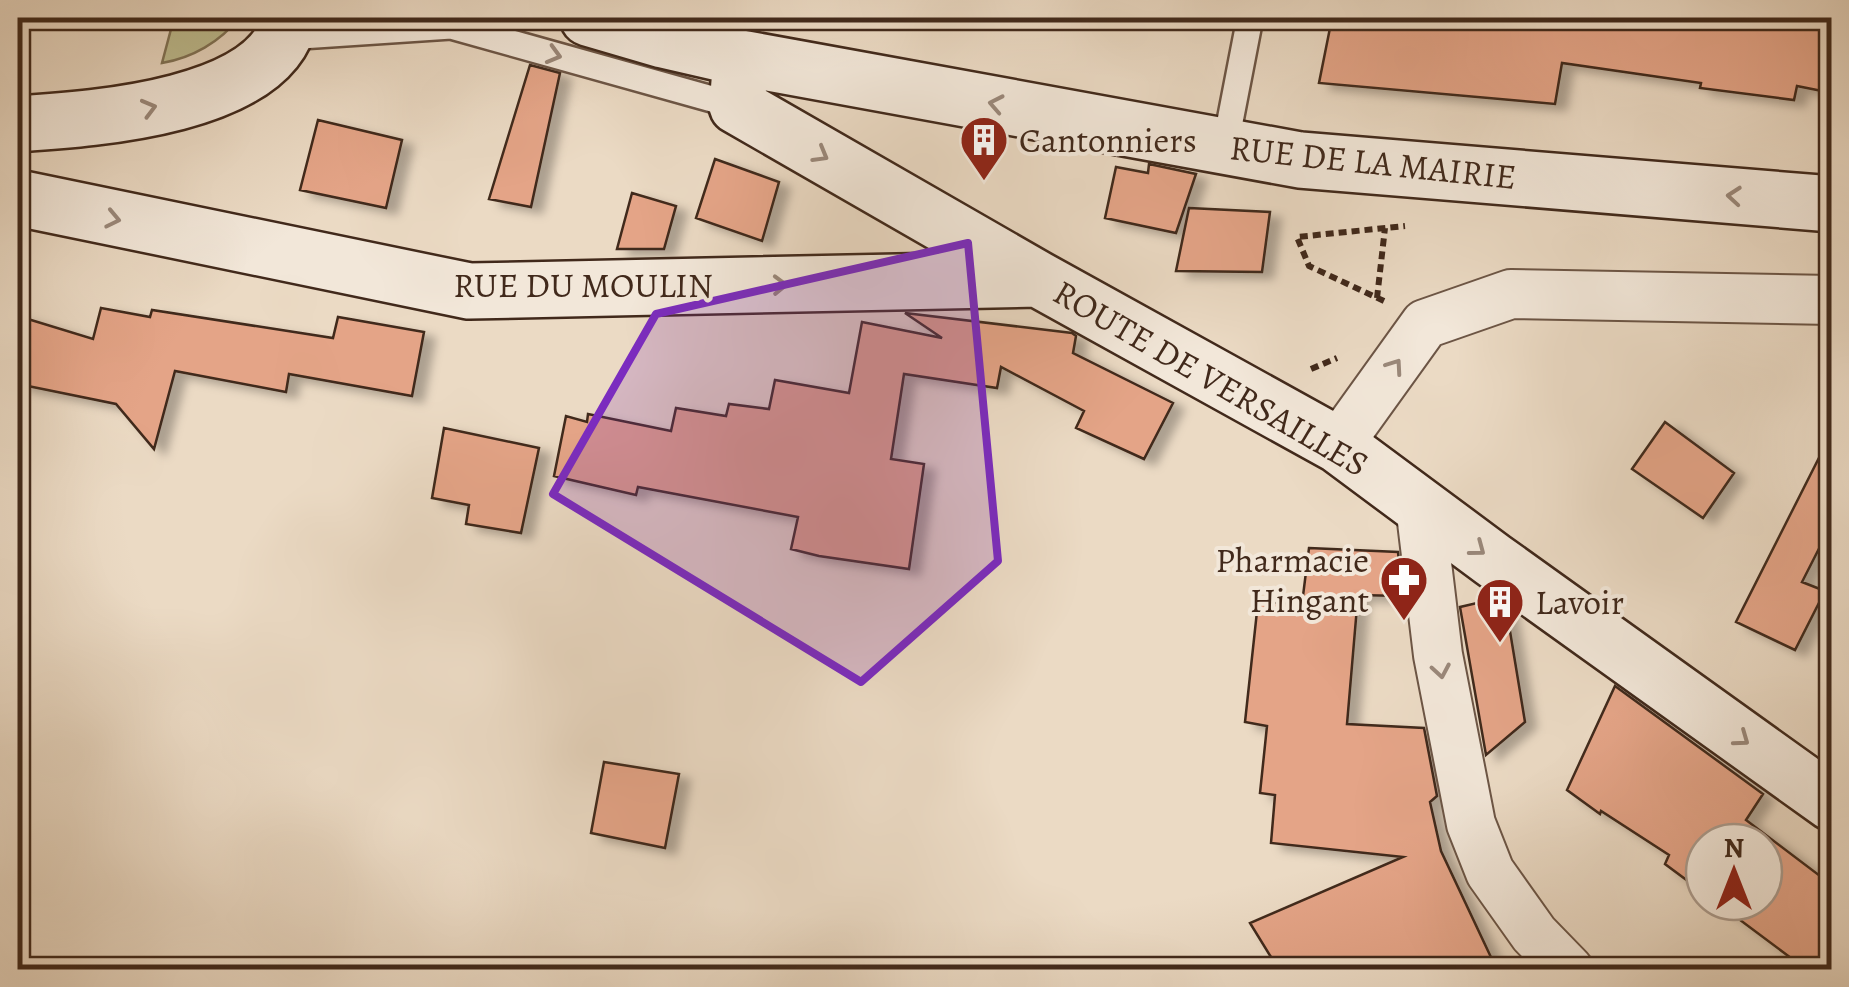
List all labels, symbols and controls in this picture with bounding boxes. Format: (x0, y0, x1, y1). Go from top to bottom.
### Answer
one-way arrow (545, 43, 562, 64)
one-way arrow (988, 95, 1005, 116)
one-way arrow (139, 98, 157, 119)
building icon: Cantonniers (958, 114, 1010, 182)
place label: Cantonniers (1019, 116, 1197, 164)
street label: RUE DE LA MAIRIE (1227, 123, 1519, 201)
one-way arrow (811, 142, 829, 162)
one-way arrow (1726, 185, 1742, 207)
one-way arrow (104, 208, 121, 229)
street label: RUE DU MOULIN (453, 261, 713, 309)
street label: ROUTE DE VERSAILLES (1045, 268, 1377, 488)
one-way arrow (773, 274, 789, 295)
one-way arrow (1383, 359, 1401, 377)
place label: Pharmacie Hingant (1215, 536, 1369, 624)
one-way arrow (1467, 538, 1485, 555)
pharmacy icon: Pharmacie Hingant (1378, 554, 1430, 622)
building icon: Lavoir (1474, 576, 1526, 644)
place label: Lavoir (1535, 578, 1624, 626)
one-way arrow (1430, 663, 1451, 679)
one-way arrow (1731, 727, 1749, 745)
north arrow (1684, 822, 1784, 922)
text: N (1724, 829, 1744, 867)

